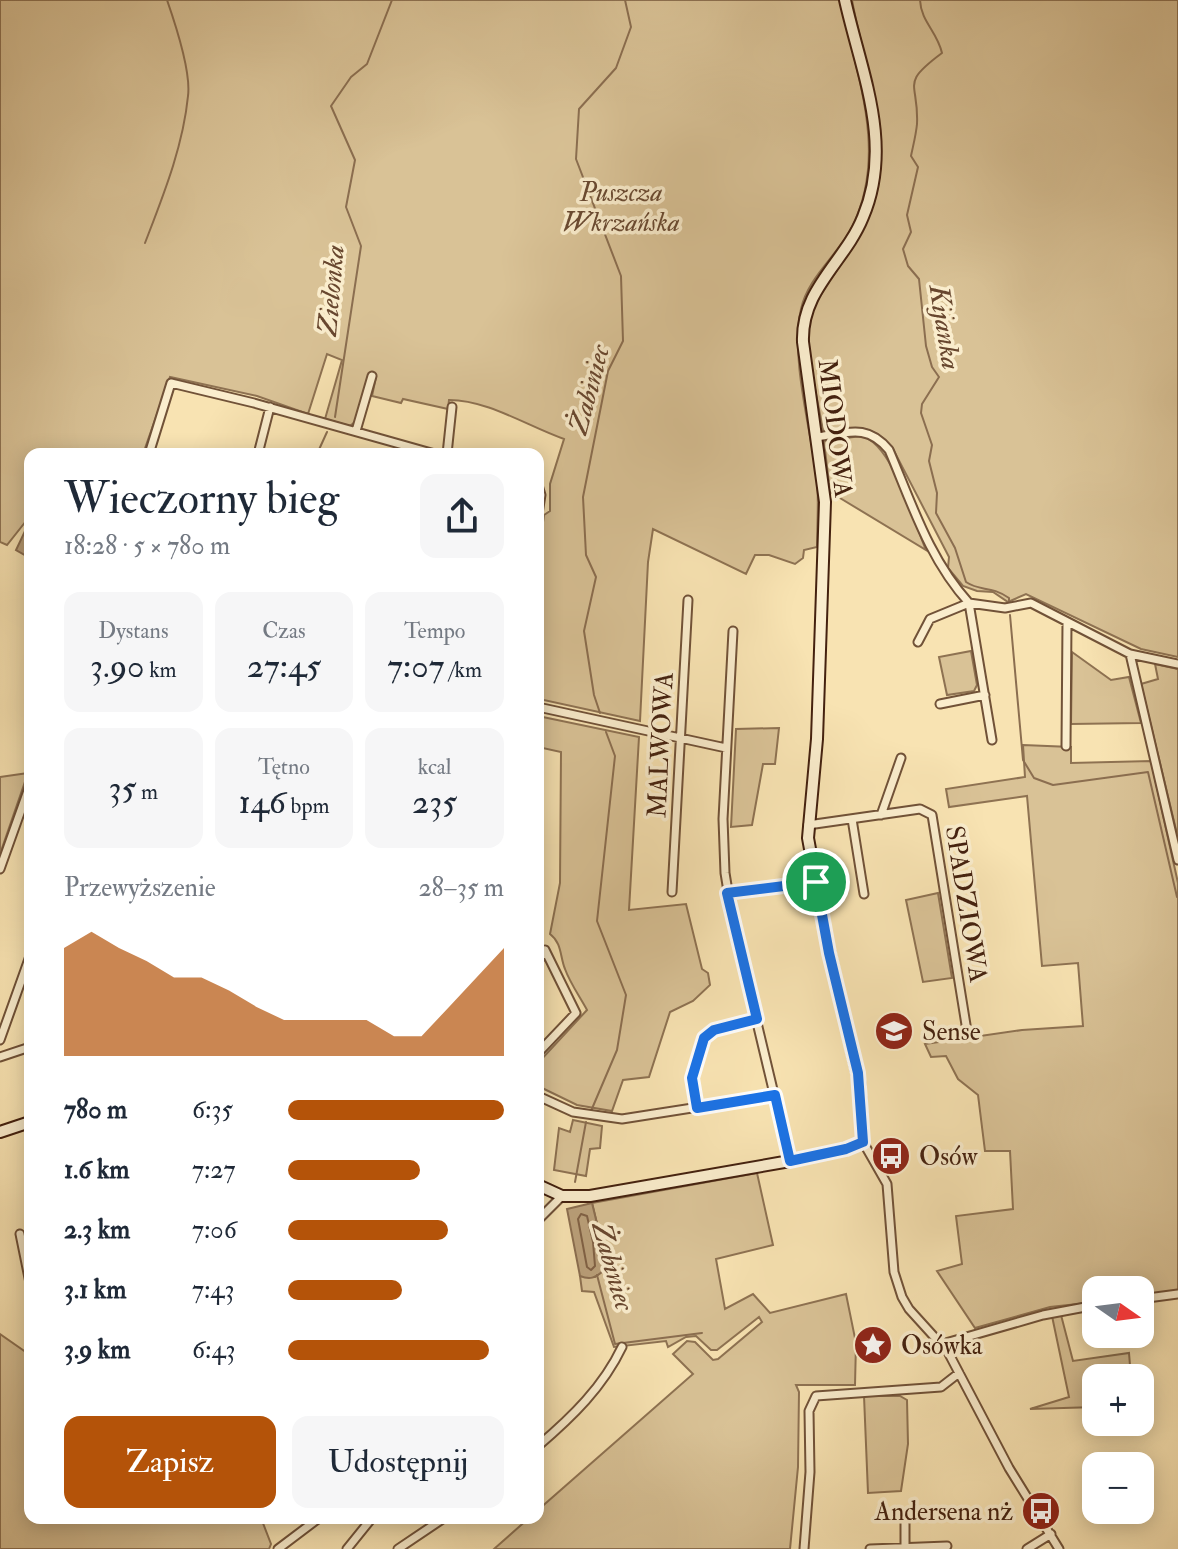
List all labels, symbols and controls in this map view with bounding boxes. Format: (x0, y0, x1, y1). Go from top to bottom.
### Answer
park label: Puszcza Wkrzańska (562, 177, 680, 239)
water label: Zielonka (310, 243, 353, 339)
water label: Kijanka (920, 280, 969, 372)
water label: Żabiniec (560, 340, 618, 440)
street label: MIODOWA (811, 357, 859, 500)
text: Wieczorny bieg (64, 472, 339, 527)
button: share (420, 474, 504, 558)
text: 18:28 · 5 × 780 m (64, 530, 230, 562)
text: Dystans (98, 617, 168, 645)
text: Czas (262, 617, 306, 645)
text: Tempo (404, 617, 465, 645)
text: 3.90 (90, 645, 145, 688)
text: 27:45 (247, 645, 321, 688)
text: 7:07 (387, 645, 444, 688)
text: km (145, 656, 177, 684)
text: /km (444, 656, 482, 684)
street label: MALWOWA (641, 671, 681, 819)
text: Tętno (258, 753, 310, 781)
text: kcal (418, 753, 452, 781)
text: 35 (108, 767, 136, 810)
text: m (136, 778, 158, 806)
text: 146 (238, 781, 286, 824)
text: 235 (412, 781, 457, 824)
text: bpm (286, 792, 330, 820)
street label: SPADZIOWA (938, 823, 994, 985)
pin (782, 848, 850, 916)
icon: arrive (794, 860, 838, 904)
text: Przewyższenie (64, 872, 216, 904)
text: 28–35 m (418, 872, 504, 904)
school or university icon: Sense (873, 1010, 915, 1052)
place label: Sense (922, 1016, 981, 1048)
text: 780 m (64, 1094, 127, 1126)
text: 6:35 (192, 1094, 233, 1126)
bus stop icon: Osów (870, 1135, 912, 1177)
place label: Osów (919, 1141, 978, 1173)
text: 1.6 km (64, 1154, 129, 1186)
text: 7:27 (192, 1154, 235, 1186)
text: 2.3 km (64, 1214, 130, 1246)
text: 7:06 (192, 1214, 237, 1246)
water label: Żabiniec (583, 1216, 642, 1316)
text: 3.1 km (64, 1274, 126, 1306)
text: 7:43 (192, 1274, 234, 1306)
north arrow (1082, 1276, 1154, 1348)
map controls (1082, 1276, 1154, 1524)
place icon: Osówka (852, 1324, 894, 1366)
place label: Osówka (901, 1330, 983, 1362)
text: 3.9 km (64, 1334, 130, 1366)
text: 6:43 (192, 1334, 236, 1366)
button: + (1082, 1364, 1154, 1436)
button: Zapisz (64, 1416, 276, 1508)
button: Udostępnij (292, 1416, 504, 1508)
button: − (1082, 1452, 1154, 1524)
bus stop icon: Andersena nż (1020, 1490, 1062, 1532)
place label: Andersena nż (873, 1496, 1013, 1528)

